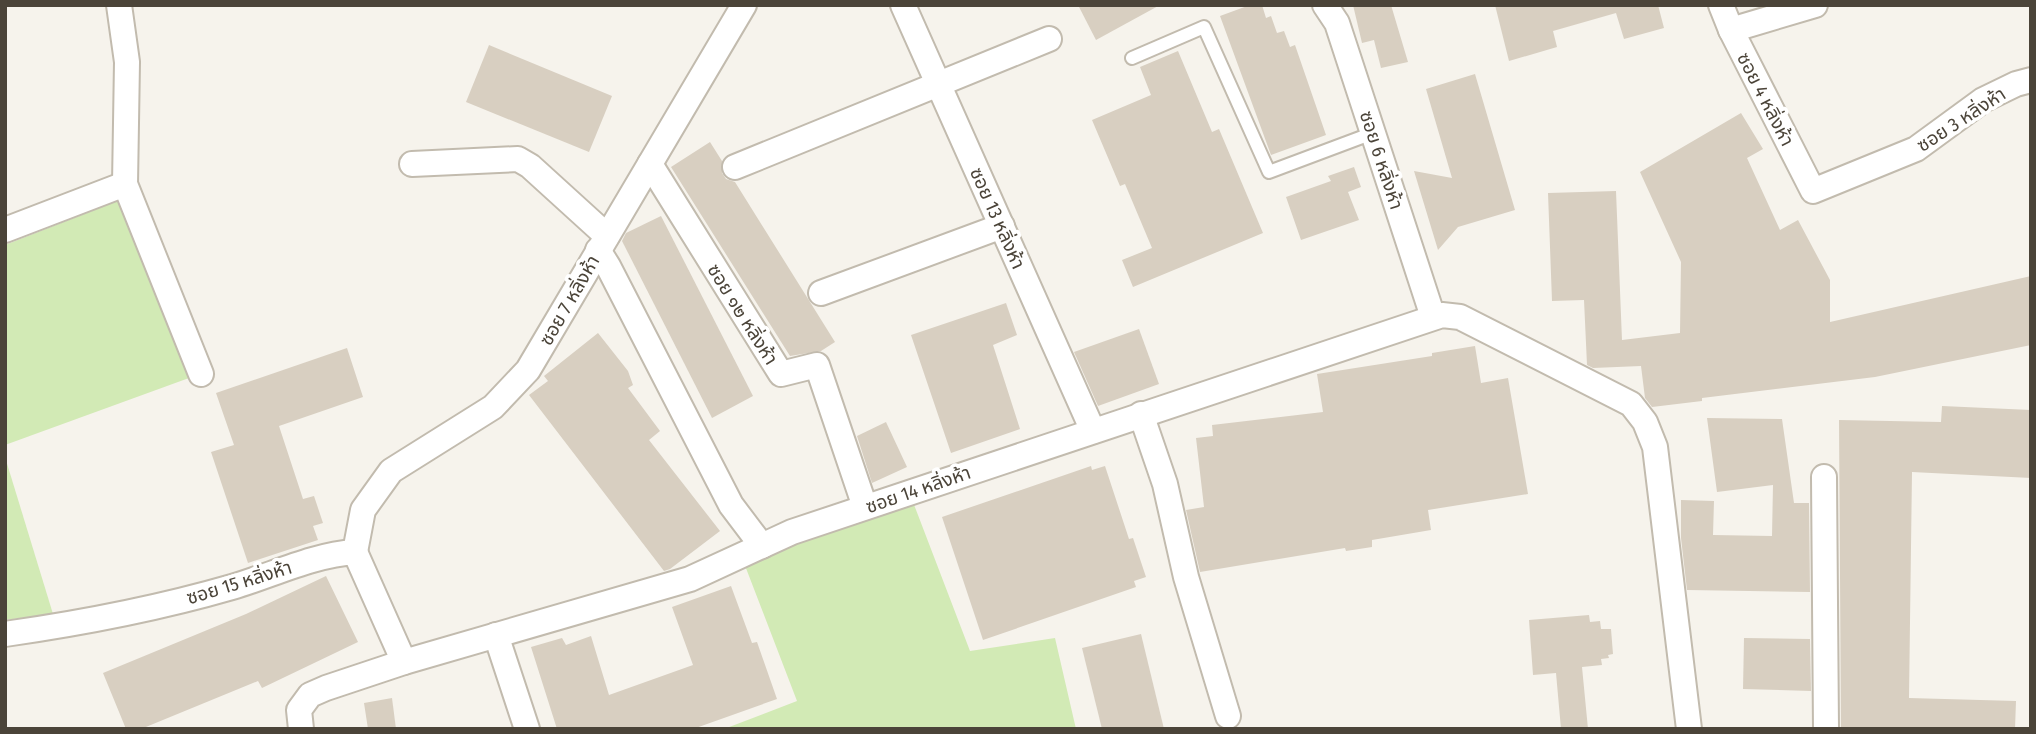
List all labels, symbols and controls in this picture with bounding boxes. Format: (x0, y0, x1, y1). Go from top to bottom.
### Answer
street label: ซอย 4 หลิ่งห้า (1732, 48, 1800, 150)
street label: ซอย 3 หลิ่งห้า (1912, 81, 2010, 157)
street label: ซอย 6 หลิ่งห้า (1355, 108, 1409, 212)
street label: ซอย 13 หลิ่งห้า (965, 163, 1031, 273)
street label: ซอย 7 หลิ่งห้า (534, 251, 605, 350)
street label: ซอย ๑๒ หลิ่งห้า (702, 259, 783, 369)
street label: ซอย 14 หลิ่งห้า (862, 460, 974, 518)
street label: ซอย 15 หลิ่งห้า (183, 555, 295, 609)

